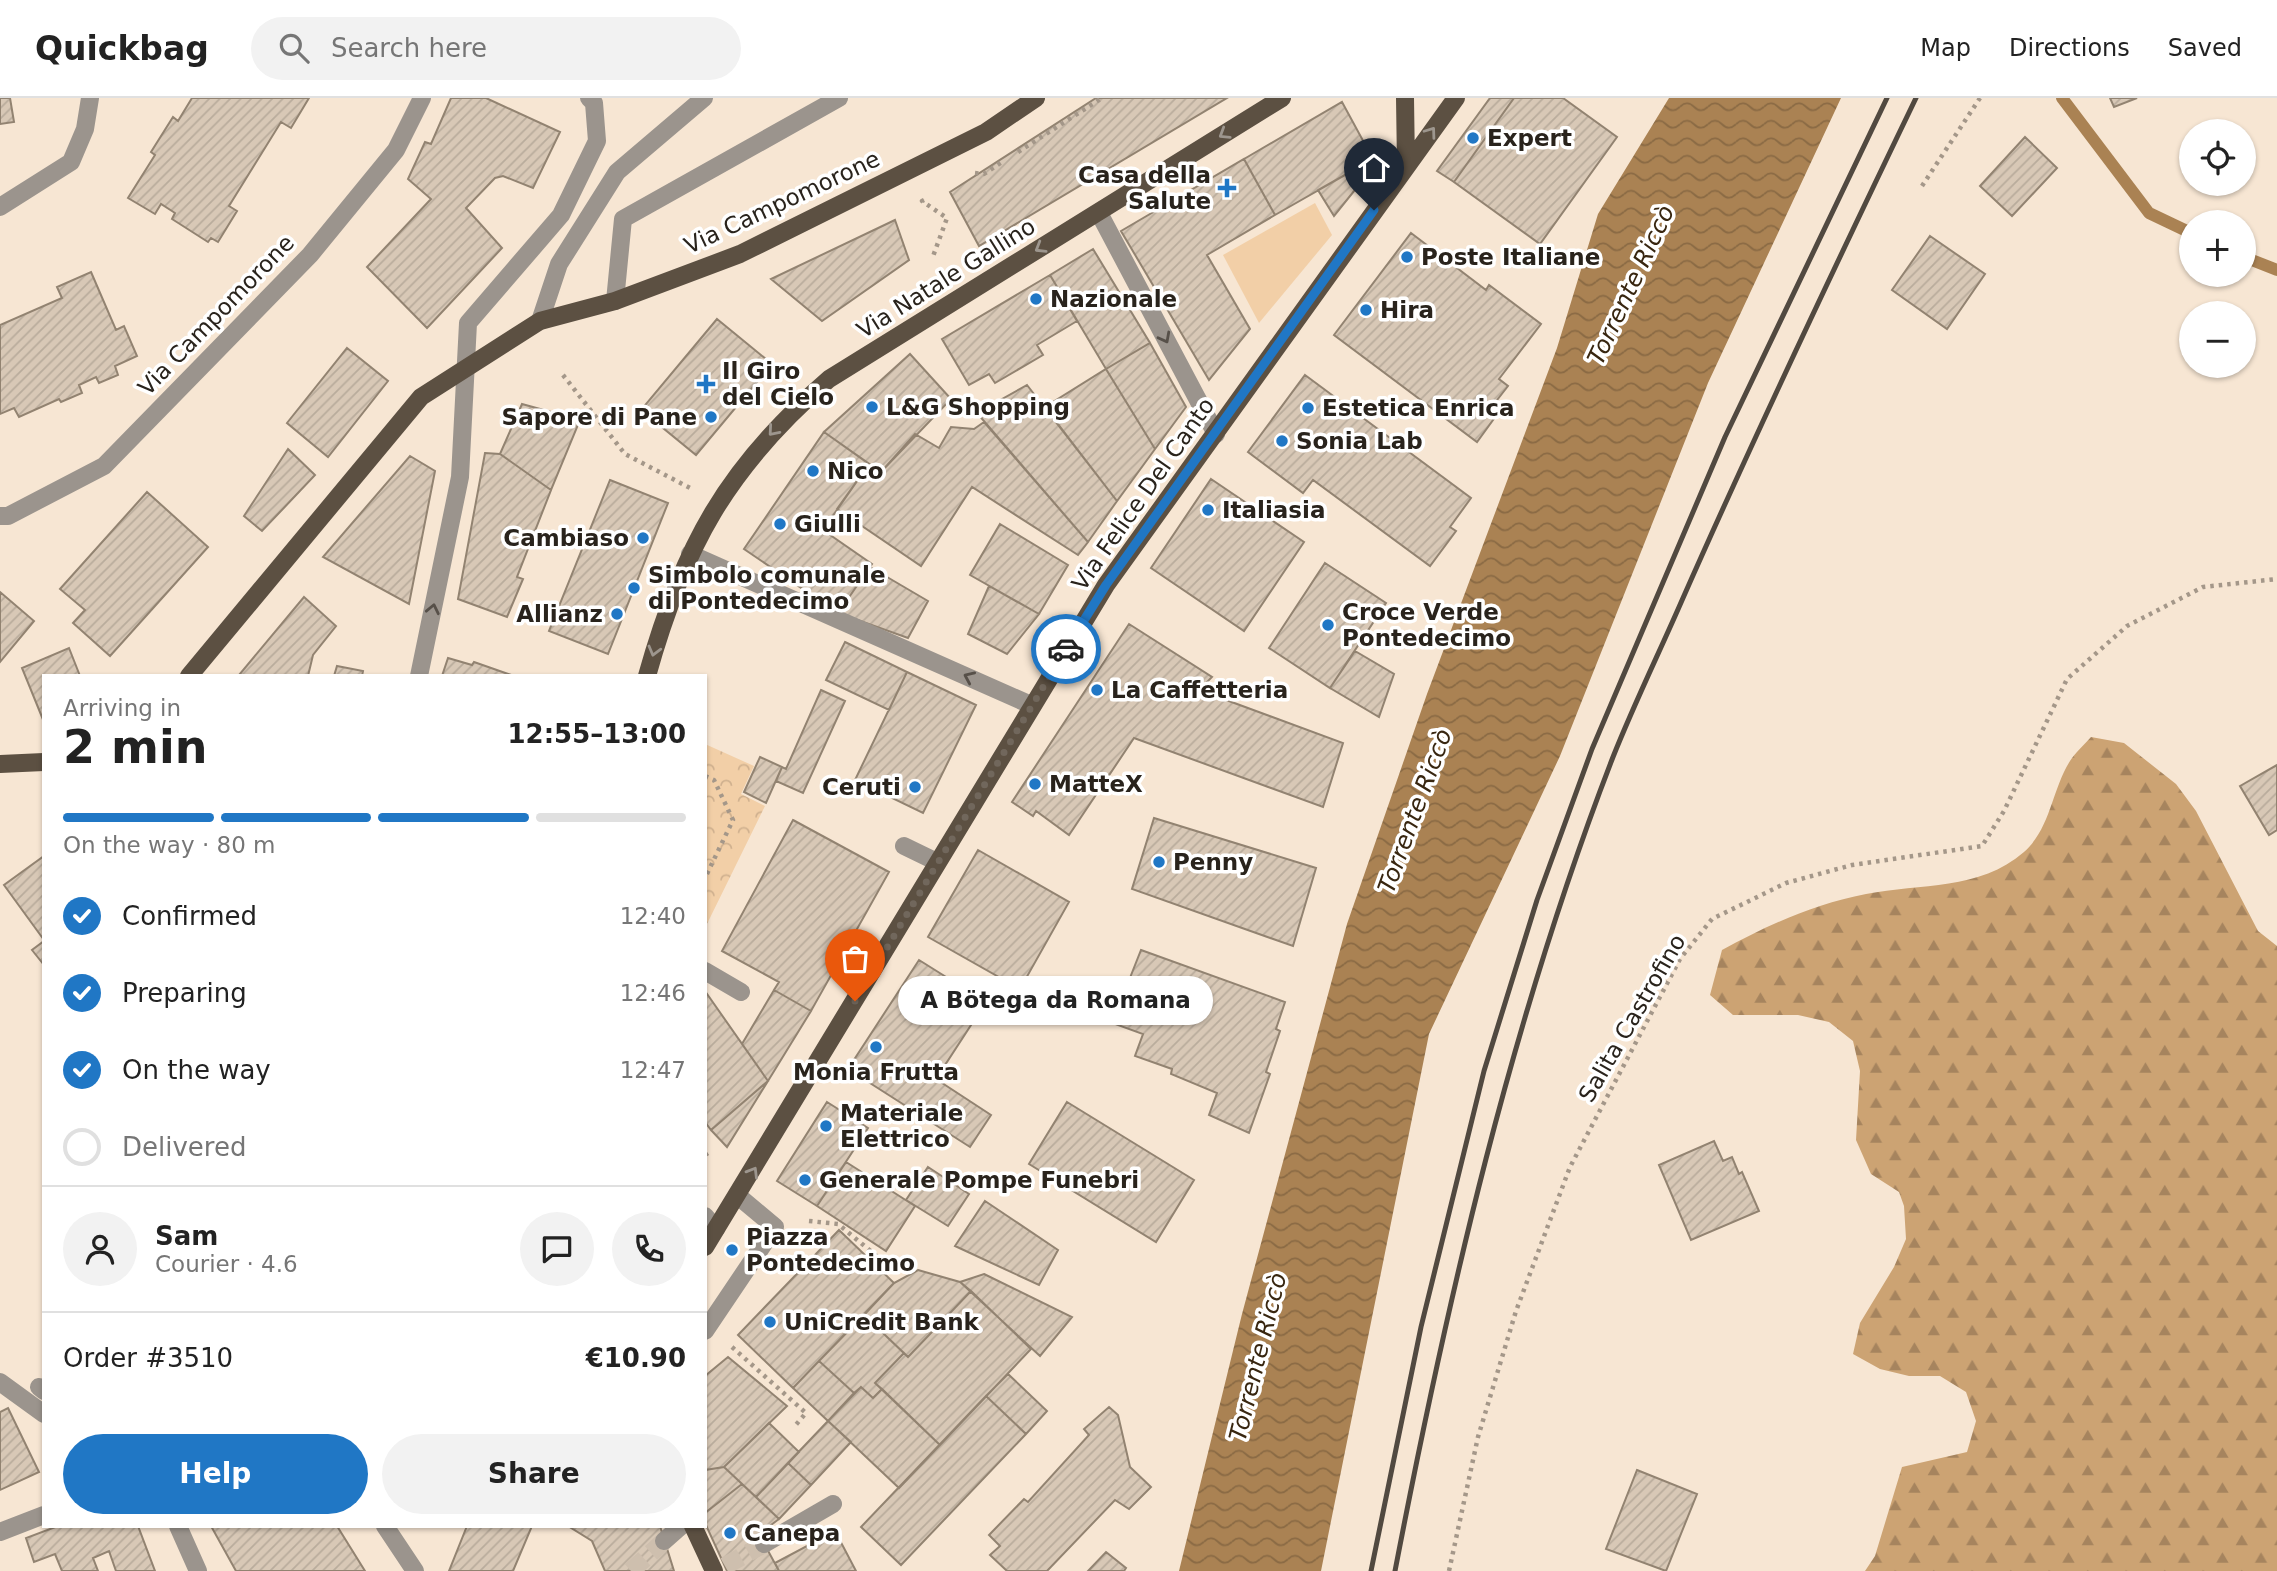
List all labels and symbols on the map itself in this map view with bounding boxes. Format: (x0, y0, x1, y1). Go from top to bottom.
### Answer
place label: Expert (1487, 125, 1572, 151)
one-way arrow (1219, 126, 1232, 139)
one-way arrow (1423, 127, 1435, 140)
marker: Expert (1465, 130, 1481, 146)
pin (1344, 138, 1404, 210)
street label: Via Campomorone (680, 145, 884, 259)
place label: Casa della Salute (1078, 162, 1211, 214)
marker: Casa della Salute (1217, 178, 1237, 198)
water label: Torrente Riccò (1582, 201, 1680, 369)
street label: Via Natale Gallino (852, 213, 1040, 343)
street label: Via Campomorone (133, 230, 299, 400)
one-way arrow (1035, 240, 1048, 253)
place label: Poste Italiane (1421, 244, 1600, 270)
marker: Poste Italiane (1399, 249, 1415, 265)
place label: Nazionale (1050, 286, 1177, 312)
marker: Nazionale (1028, 291, 1044, 307)
place label: Hira (1380, 297, 1434, 323)
marker: Hira (1358, 302, 1374, 318)
one-way arrow (1157, 331, 1170, 343)
place label: Il Giro del Cielo (722, 358, 834, 410)
marker: Il Giro del Cielo (696, 374, 716, 394)
street label: Via Felice Del Canto (1067, 393, 1219, 595)
place label: L&G Shopping (886, 394, 1070, 420)
place label: Estetica Enrica (1322, 395, 1515, 421)
marker: L&G Shopping (864, 399, 880, 415)
marker: Estetica Enrica (1300, 400, 1316, 416)
place label: Sapore di Pane (502, 404, 697, 430)
marker: Sapore di Pane (703, 409, 719, 425)
one-way arrow (769, 423, 781, 436)
place label: Sonia Lab (1296, 428, 1423, 454)
marker: Sonia Lab (1274, 433, 1290, 449)
place label: Nico (827, 458, 884, 484)
marker: Nico (805, 463, 821, 479)
place label: Italiasia (1222, 497, 1325, 523)
marker: Italiasia (1200, 502, 1216, 518)
place label: Giulli (794, 511, 861, 537)
marker: Giulli (772, 516, 788, 532)
place label: Cambiaso (503, 525, 629, 551)
marker: Cambiaso (635, 530, 651, 546)
place label: Simbolo comunale di Pontedecimo (648, 562, 886, 614)
marker: Simbolo comunale di Pontedecimo (626, 580, 642, 596)
place label: Croce Verde Pontedecimo (1342, 599, 1511, 651)
place label: Allianz (516, 601, 603, 627)
one-way arrow (425, 603, 440, 615)
marker: Allianz (609, 606, 625, 622)
courier (1031, 614, 1101, 684)
marker: Croce Verde Pontedecimo (1320, 617, 1336, 633)
one-way arrow (648, 644, 662, 656)
one-way arrow (963, 671, 976, 685)
place label: La Caffetteria (1111, 677, 1288, 703)
marker: La Caffetteria (1089, 682, 1105, 698)
water label: Torrente Riccò (1372, 725, 1458, 897)
place label: MatteX (1049, 771, 1143, 797)
place label: Ceruti (822, 774, 901, 800)
marker: MatteX (1027, 776, 1043, 792)
marker: Ceruti (907, 779, 923, 795)
place label: Penny (1173, 849, 1253, 875)
marker: Penny (1151, 854, 1167, 870)
pin (825, 929, 885, 1001)
street label: Salita Castrofino (1573, 930, 1691, 1106)
callout: A Bötega da Romana (897, 976, 1212, 1026)
marker: Monia Frutta (868, 1039, 884, 1055)
place label: Monia Frutta (793, 1059, 959, 1085)
place label: Materiale Elettrico (840, 1100, 963, 1152)
marker: Materiale Elettrico (818, 1118, 834, 1134)
one-way arrow (745, 1166, 758, 1179)
place label: Generale Pompe Funebri (819, 1167, 1139, 1193)
marker: Generale Pompe Funebri (797, 1172, 813, 1188)
place label: Piazza Pontedecimo (746, 1224, 915, 1276)
marker: Piazza Pontedecimo (724, 1242, 740, 1258)
water label: Torrente Riccò (1224, 1270, 1292, 1444)
place label: UniCredit Bank (784, 1309, 980, 1335)
marker: UniCredit Bank (762, 1314, 778, 1330)
place label: Canepa (744, 1520, 840, 1546)
marker: Canepa (722, 1525, 738, 1541)

